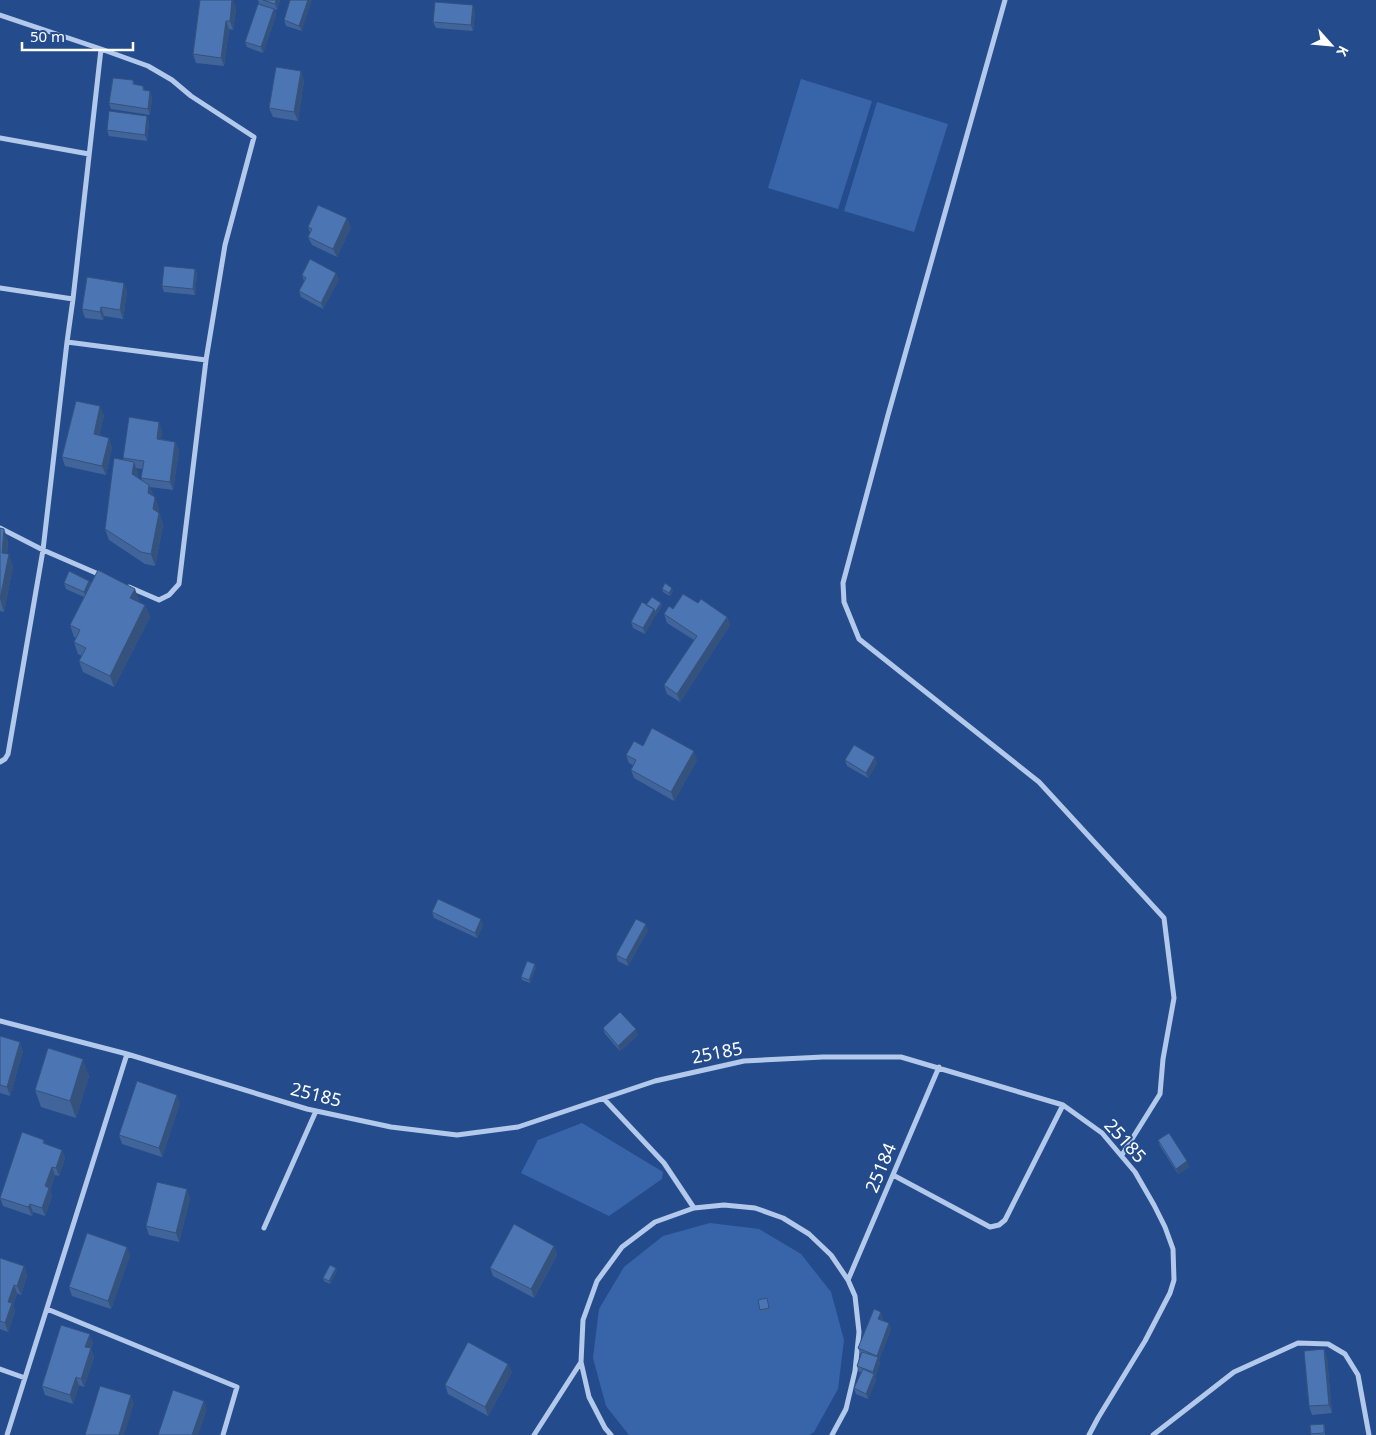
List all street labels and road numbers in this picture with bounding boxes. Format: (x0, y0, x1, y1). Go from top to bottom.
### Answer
street label: 25185 (689, 1035, 744, 1069)
street label: 25185 (288, 1076, 344, 1112)
street label: 25185 (1100, 1113, 1152, 1167)
street label: 25184 (859, 1139, 901, 1196)

